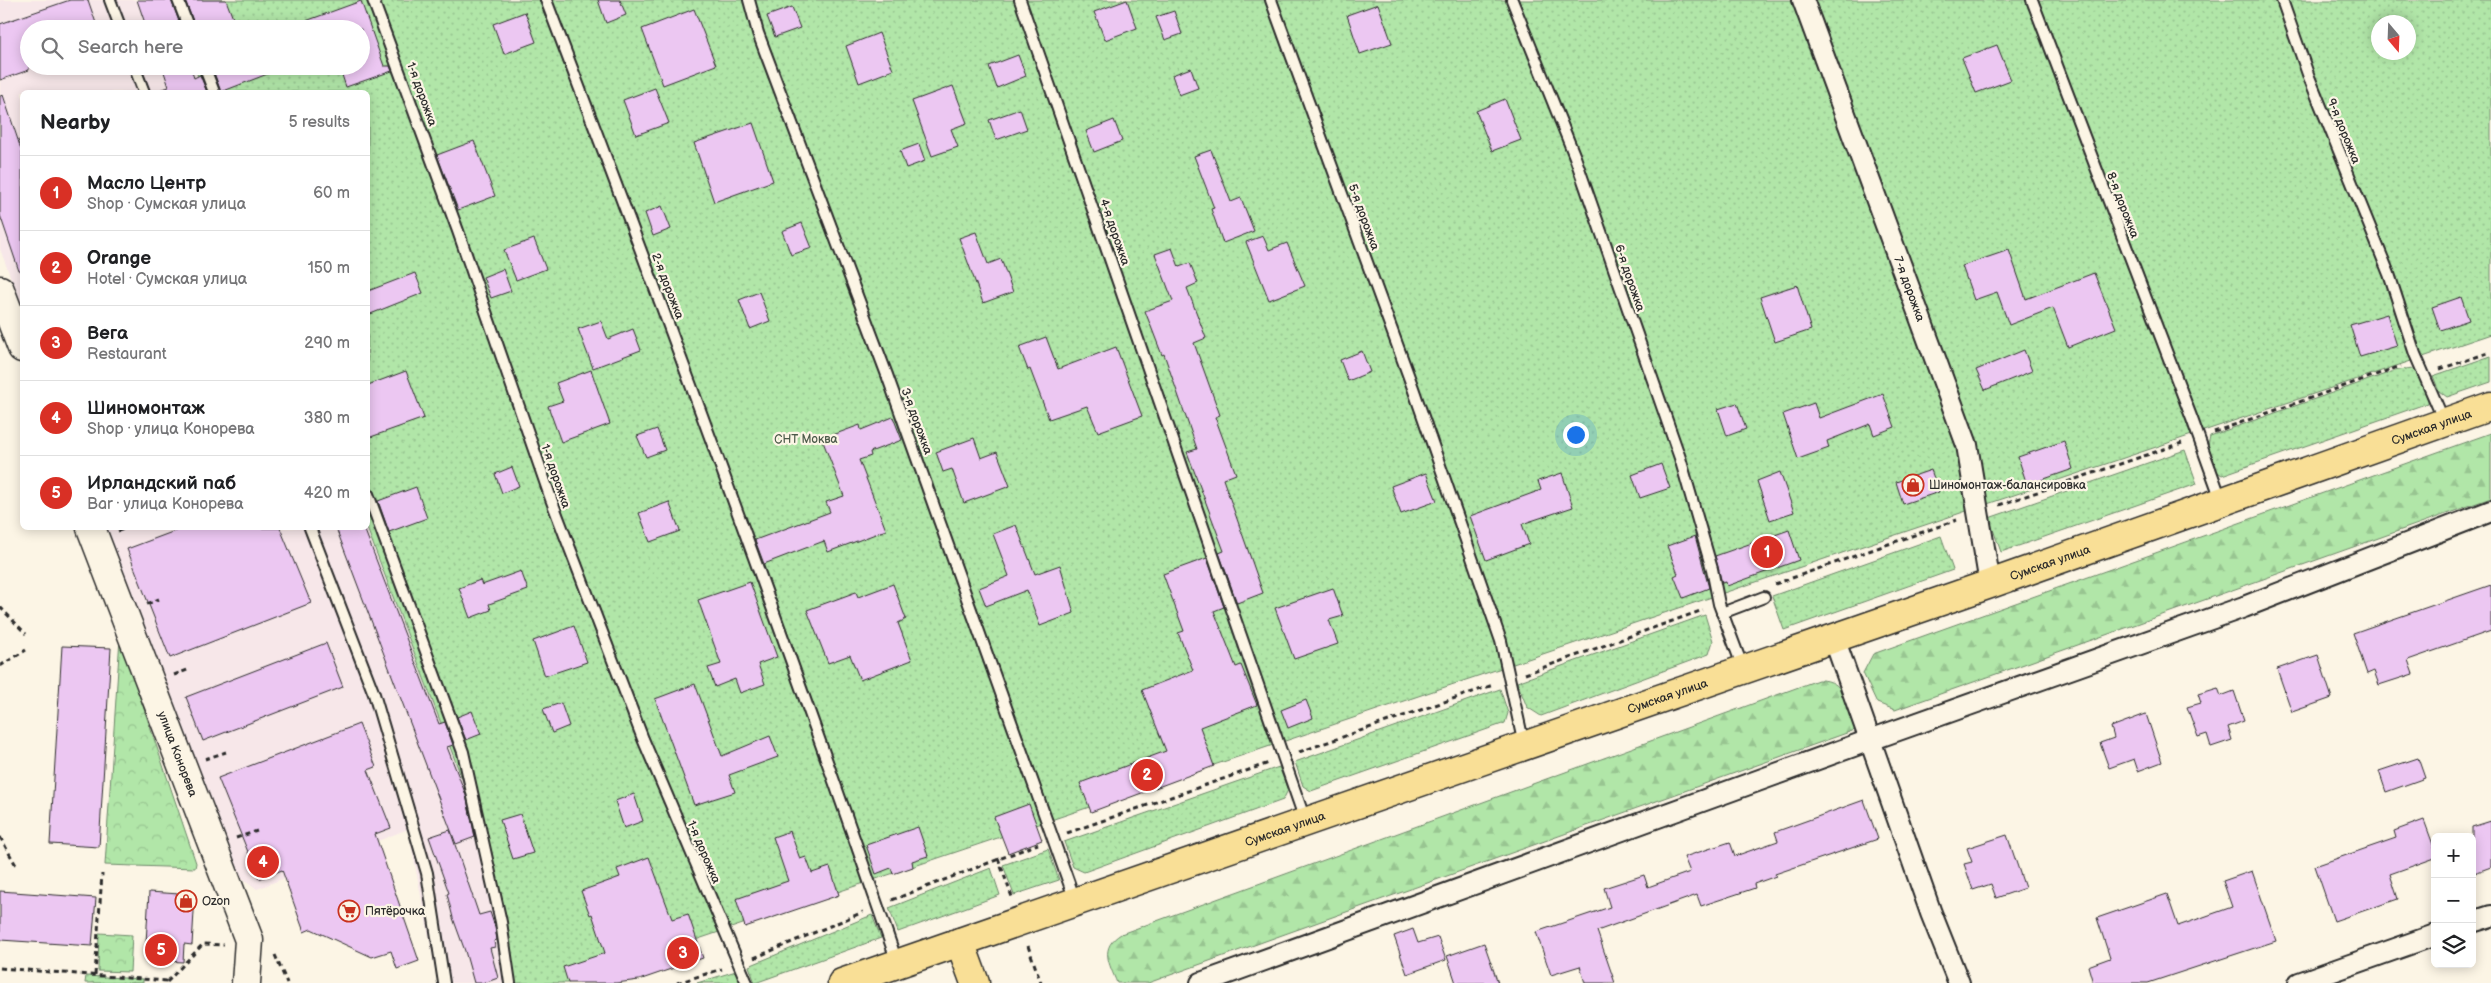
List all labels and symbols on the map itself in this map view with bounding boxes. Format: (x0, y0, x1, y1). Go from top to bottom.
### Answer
north arrow (2371, 15, 2416, 60)
street label: 1-я дорожка (403, 60, 440, 128)
street label: 9-я дорожка (2324, 96, 2363, 166)
street label: 8-я дорожка (2103, 170, 2142, 240)
street label: 5-я дорожка (1345, 182, 1382, 252)
street label: 4-я дорожка (1096, 197, 1133, 268)
street label: 6-я дорожка (1611, 243, 1648, 314)
street label: 2-я дорожка (648, 251, 687, 321)
street label: 7-я дорожка (1890, 255, 1928, 324)
street label: 3-я дорожка (898, 386, 935, 456)
street label: Сумская улица (2390, 406, 2474, 449)
your location (1563, 422, 1589, 448)
park label: СНТ Моква (774, 432, 838, 447)
street label: 1-я дорожка (538, 442, 574, 510)
shop icon: Шиномонтаж-балансировка (1901, 473, 1925, 497)
place label: Шиномонтаж-балансировка (1929, 478, 2086, 493)
pin: 1 (1751, 533, 1783, 571)
street label: Сумская улица (2008, 542, 2092, 584)
street label: Сумская улица (1626, 676, 1710, 717)
street label: улица Конорева (154, 709, 200, 799)
pin: 2 (1131, 756, 1163, 794)
street label: Сумская улица (1243, 809, 1327, 850)
street label: 1-я дорожка (684, 818, 724, 886)
pin: 4 (247, 843, 279, 881)
shop icon: Ozon (174, 889, 198, 913)
place label: Ozon (202, 894, 230, 909)
supermarket icon: Пятёрочка (337, 899, 361, 923)
place label: Пятёрочка (365, 904, 425, 919)
pin: 5 (145, 931, 177, 969)
pin: 3 (667, 934, 699, 972)

